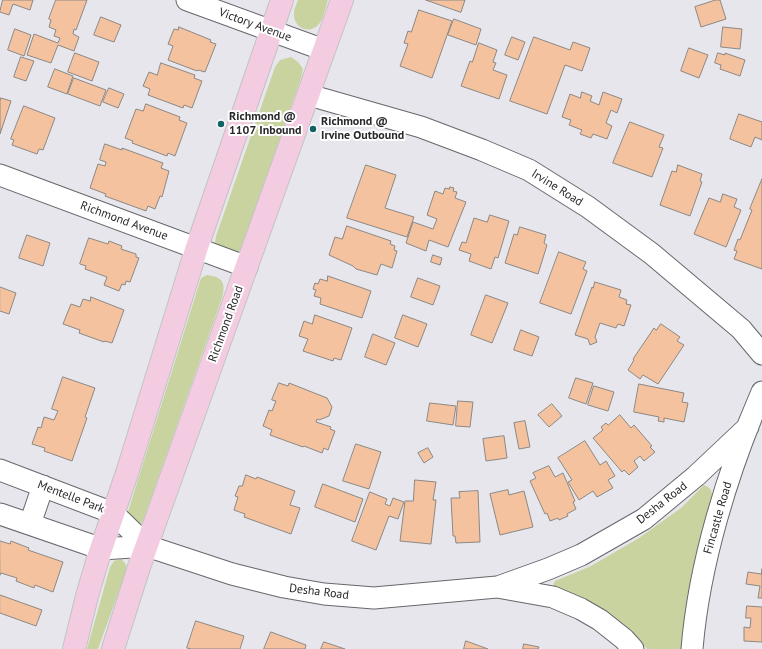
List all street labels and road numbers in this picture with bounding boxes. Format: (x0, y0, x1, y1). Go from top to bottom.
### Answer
street label: Victory Avenue (217, 5, 293, 45)
street label: Irvine Road (529, 167, 585, 209)
street label: Richmond Avenue (78, 198, 170, 244)
street label: Richmond Road (206, 284, 246, 364)
street label: Mentelle Park (35, 478, 107, 516)
street label: Desha Road (634, 479, 690, 527)
street label: Fincastle Road (701, 480, 735, 556)
street label: Desha Road (288, 581, 350, 603)

